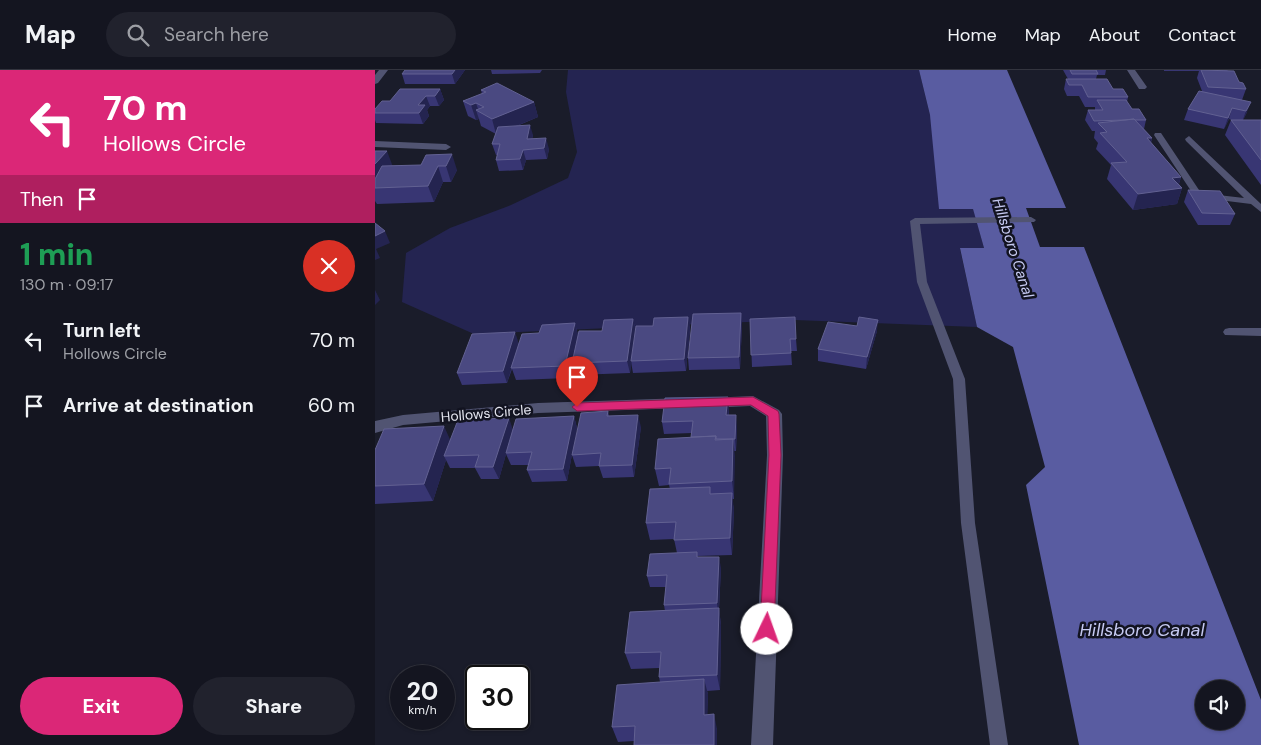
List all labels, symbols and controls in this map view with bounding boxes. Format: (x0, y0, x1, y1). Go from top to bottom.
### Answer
search box (106, 12, 456, 57)
text: Map (25, 19, 76, 50)
icon: search (124, 21, 152, 49)
text: Search here (164, 22, 269, 47)
text: Home (947, 23, 997, 47)
text: Map (1025, 23, 1061, 47)
text: About (1089, 23, 1140, 47)
text: Contact (1168, 23, 1236, 47)
text: 70 m (103, 85, 187, 131)
icon: left (20, 90, 85, 155)
text: Hollows Circle (103, 129, 246, 158)
icon: arrive (73, 185, 101, 213)
text: Then (20, 187, 63, 212)
water label: Hillsboro Canal (987, 195, 1039, 301)
text: 1 min (20, 235, 93, 274)
button: close (303, 240, 355, 292)
text: 130 m · 09:17 (20, 274, 113, 295)
text: Turn left (63, 318, 141, 343)
icon: left (20, 327, 48, 355)
text: 70 m (310, 328, 355, 353)
text: Hollows Circle (63, 343, 167, 364)
pin (556, 356, 598, 407)
icon: arrive (563, 363, 591, 391)
icon: arrive (20, 392, 48, 420)
text: Arrive at destination (63, 393, 254, 418)
text: 60 m (308, 393, 355, 418)
street label: Hollows Circle (440, 400, 532, 426)
position arrow (740, 602, 792, 654)
water label: Hillsboro Canal (1080, 618, 1205, 642)
speed limit sign: 30 (465, 665, 530, 730)
text: 20 (407, 675, 438, 708)
button: Exit (20, 677, 183, 735)
button: Share (193, 677, 355, 735)
map controls (1195, 680, 1245, 730)
button: sound (1195, 680, 1245, 730)
text: km/h (408, 702, 437, 718)

